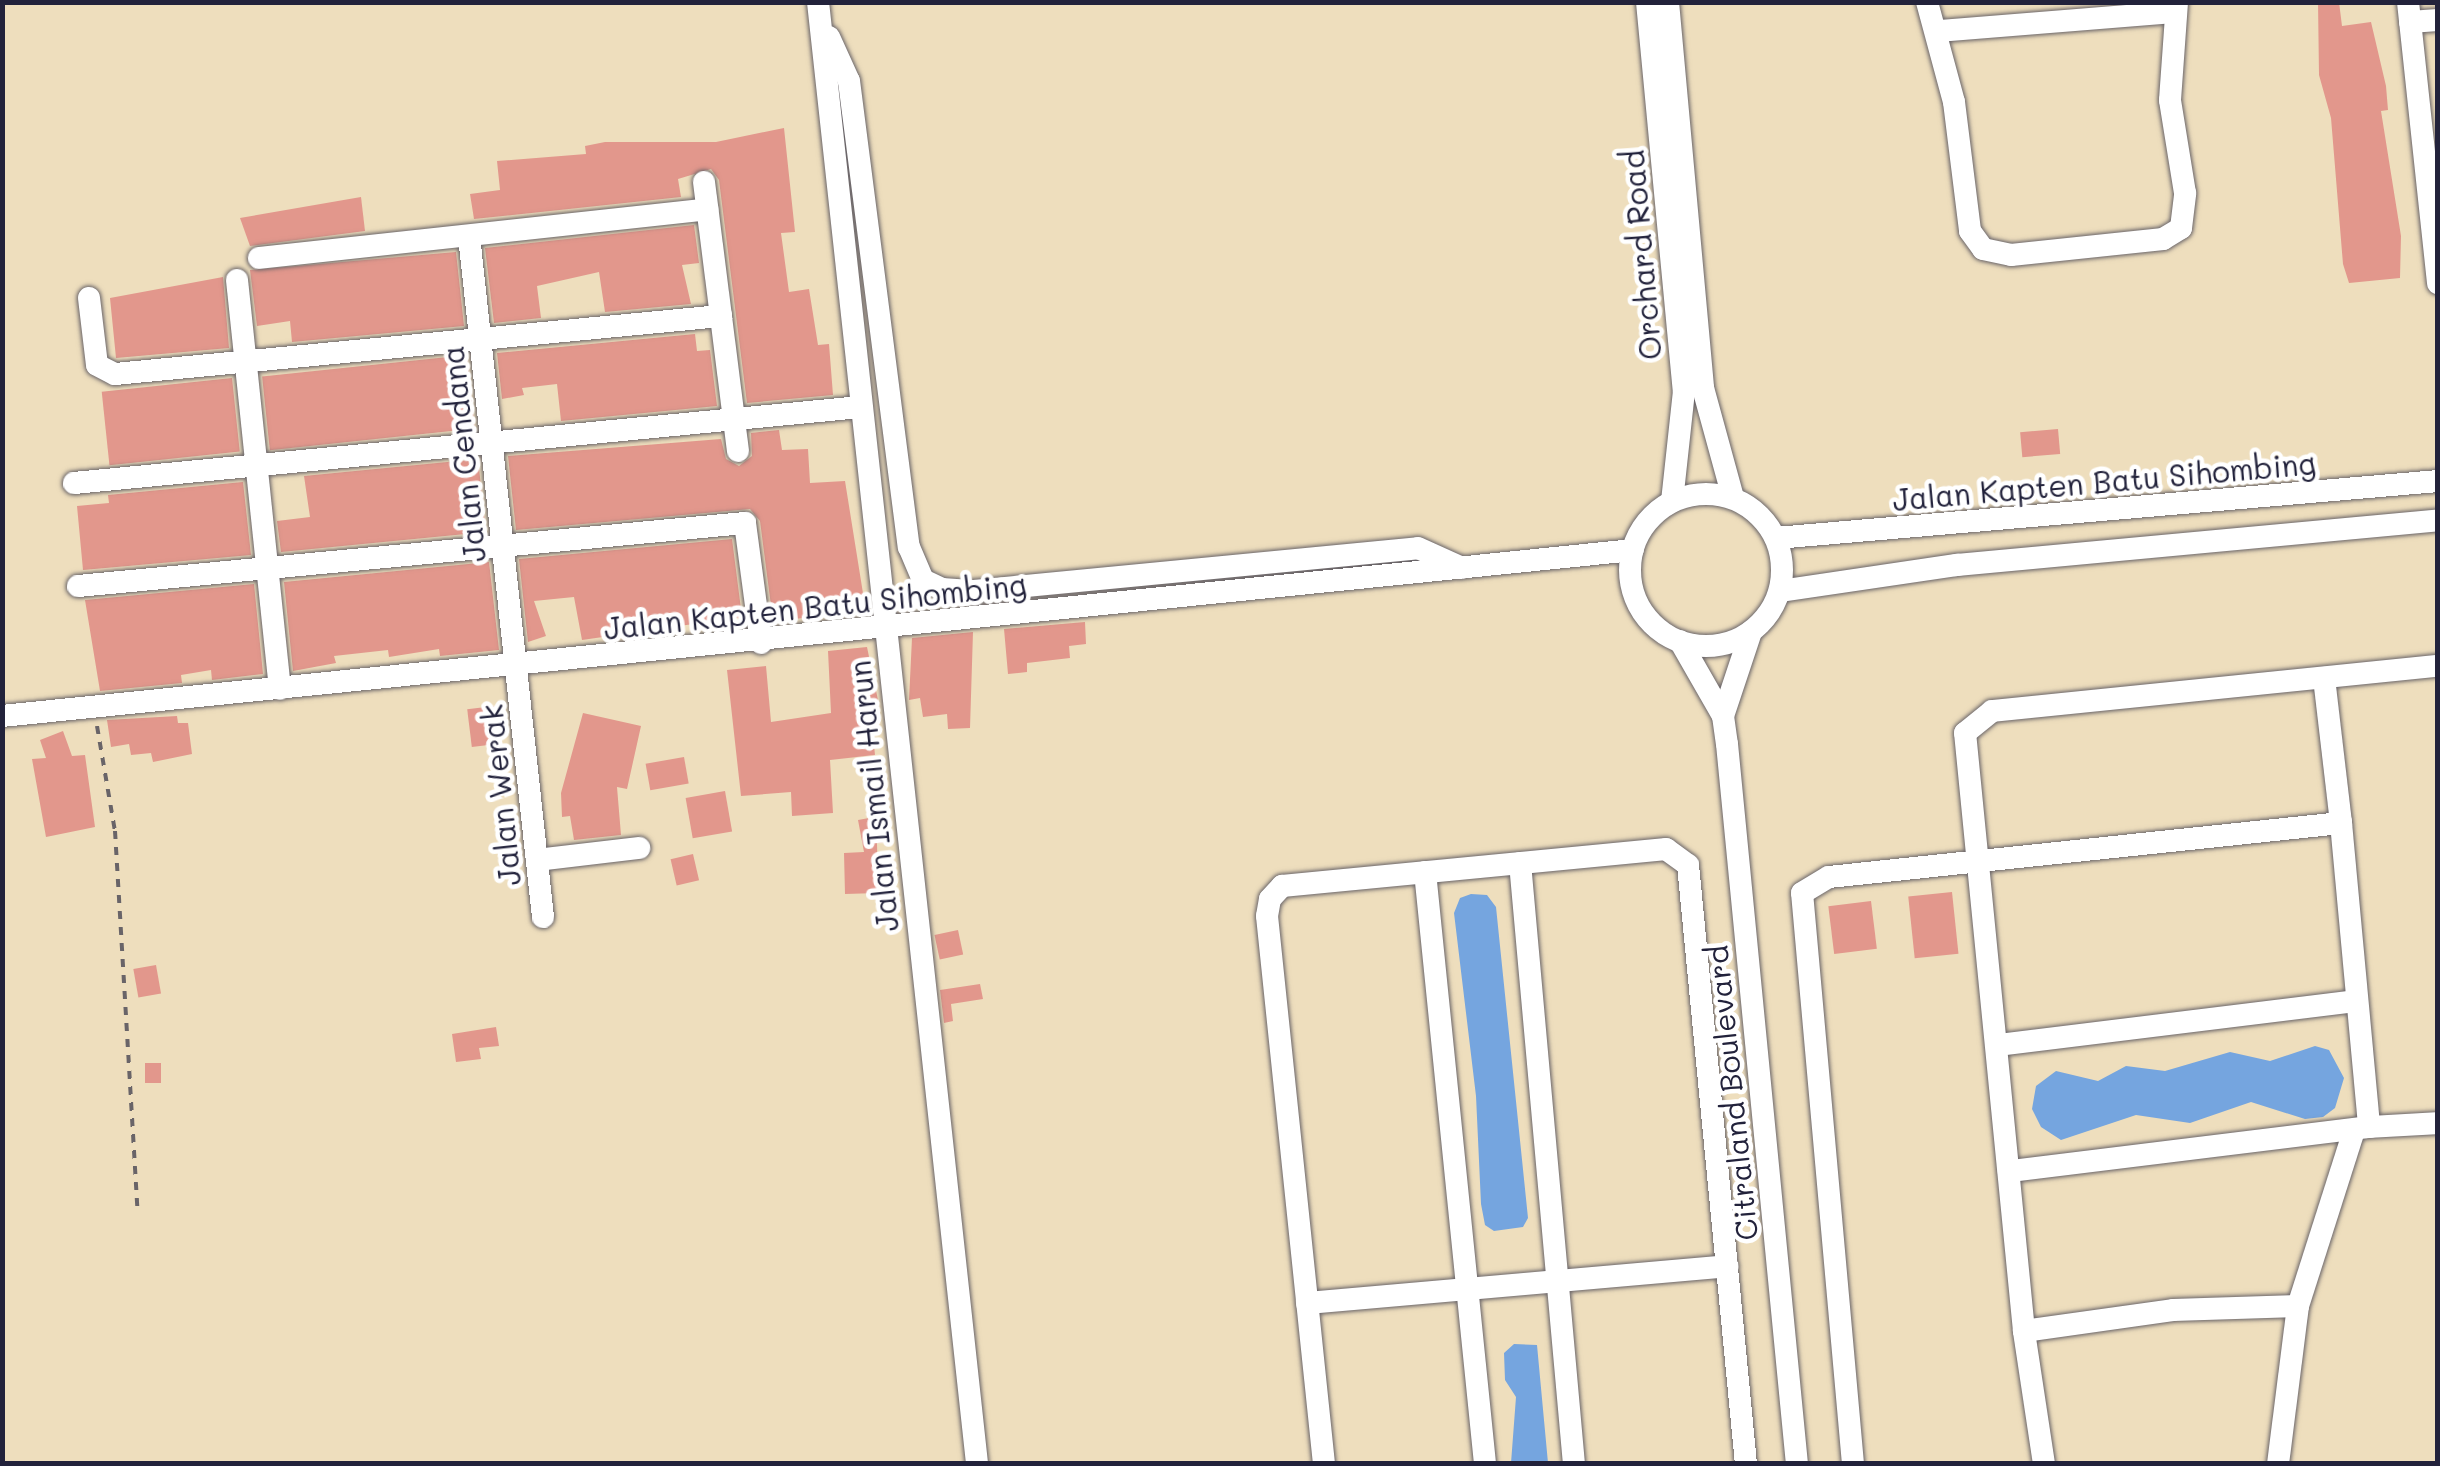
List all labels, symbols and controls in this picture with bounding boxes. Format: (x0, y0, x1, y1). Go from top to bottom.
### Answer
street label: Orchard Road (1614, 149, 1668, 361)
street label: Jalan Cendana (434, 344, 492, 564)
street label: Jalan Kapten Batu Sihombing (1891, 445, 2317, 517)
street label: Jalan Kapten Batu Sihombing (602, 566, 1028, 646)
street label: Jalan Ismail Harun (841, 659, 905, 933)
street label: Jalan Werak (473, 703, 527, 887)
street label: Citraland Boulevard (1698, 944, 1764, 1242)

